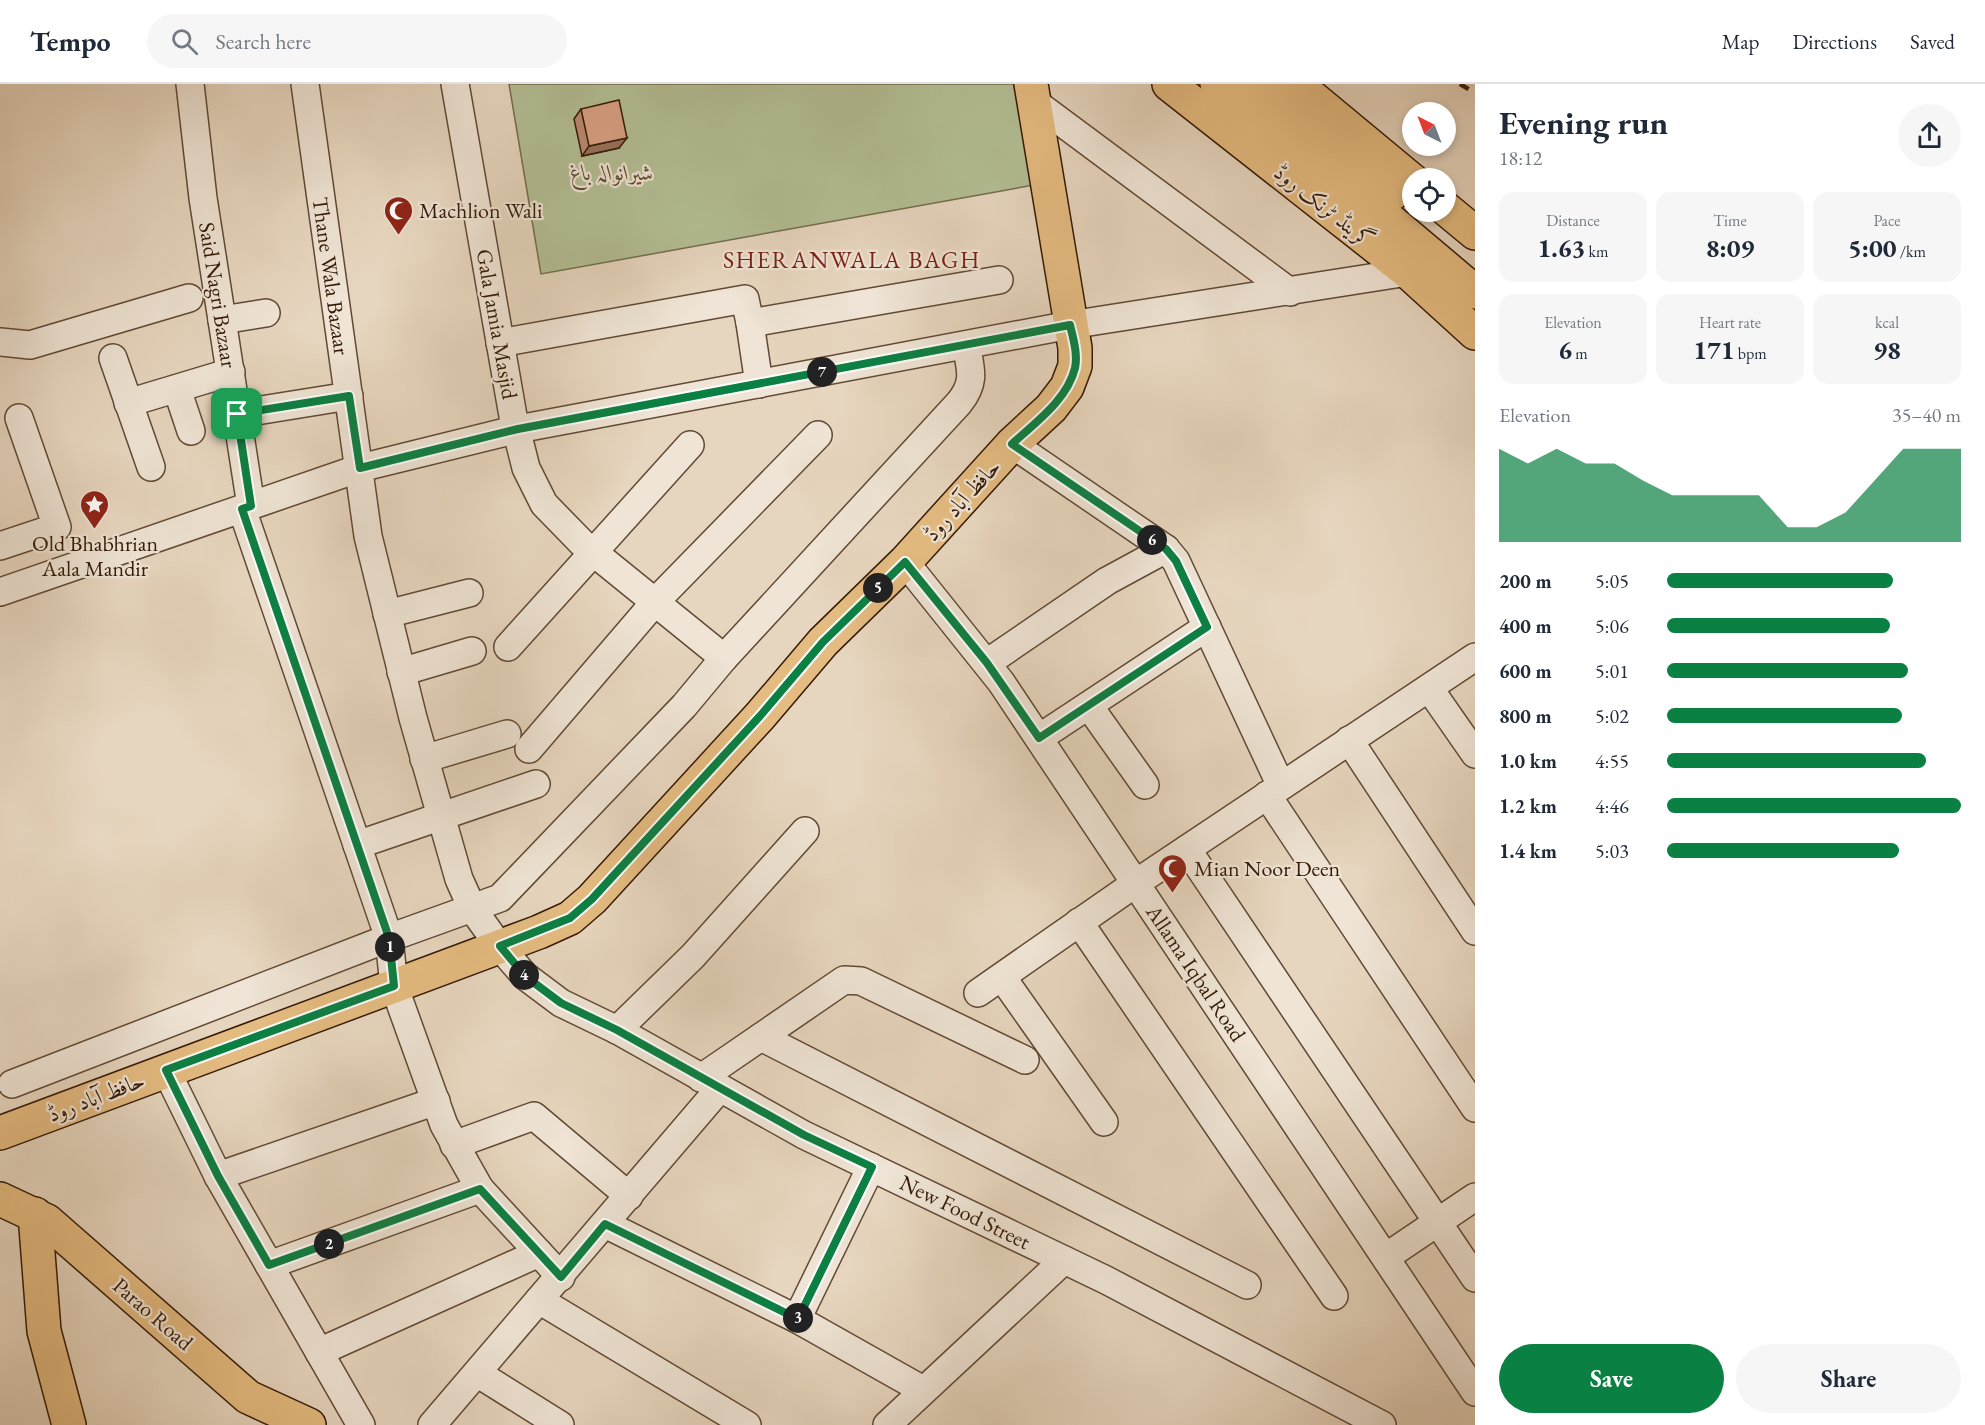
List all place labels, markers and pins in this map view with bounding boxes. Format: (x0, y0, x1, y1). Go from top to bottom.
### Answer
mosque icon: Machlion Wali (382, 194, 414, 236)
place label: Machlion Wali (419, 196, 542, 225)
pin: 7 (807, 357, 837, 387)
pin (211, 388, 262, 439)
place icon: Old Bhabhrian Aala Mandir (79, 488, 111, 530)
pin: 6 (1137, 525, 1167, 555)
place label: Old Bhabhrian Aala Mandir (32, 529, 158, 583)
pin: 5 (863, 573, 893, 603)
mosque icon: Mian Noor Deen (1157, 852, 1189, 894)
place label: Mian Noor Deen (1194, 854, 1340, 883)
pin: 1 (375, 932, 405, 962)
pin: 4 (509, 960, 539, 990)
pin: 2 (314, 1229, 344, 1259)
pin: 3 (783, 1303, 813, 1333)

